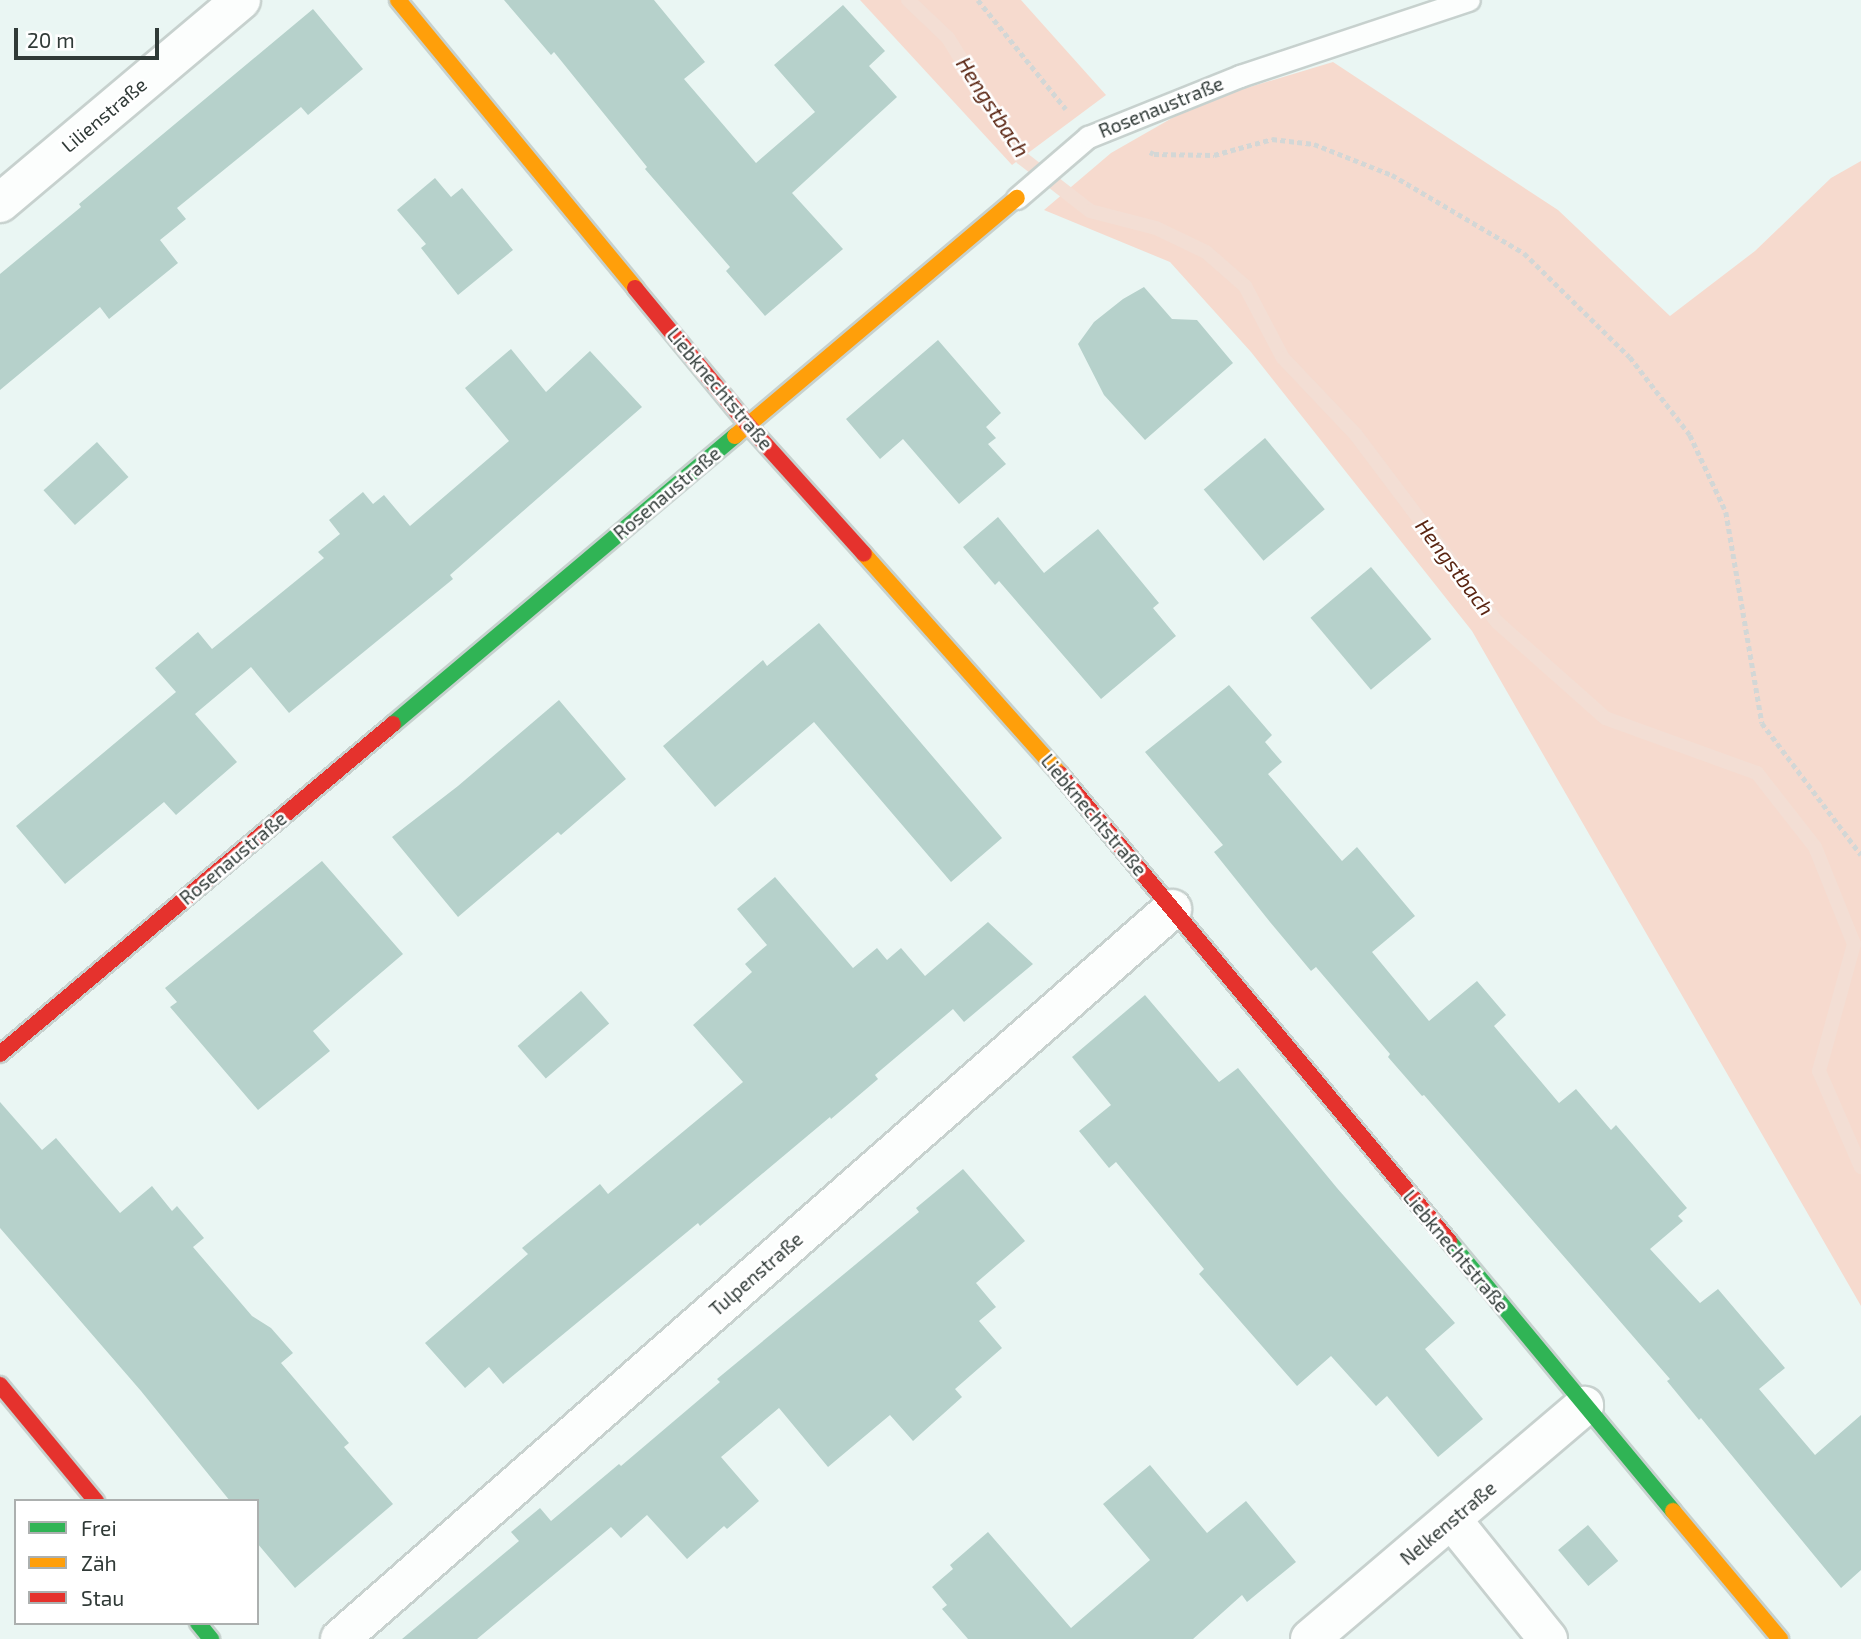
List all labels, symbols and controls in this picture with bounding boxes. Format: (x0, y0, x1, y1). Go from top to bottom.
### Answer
scale bar (18, 14, 163, 58)
text: 20 m (27, 27, 75, 52)
water label: Hengstbach (951, 52, 1035, 162)
street label: Rosenaustraße (1095, 72, 1227, 142)
street label: Lilienstraße (57, 73, 151, 157)
street label: Liebknechtstraße (662, 323, 778, 455)
street label: Rosenaustraße (609, 442, 725, 544)
water label: Hengstbach (1411, 514, 1499, 620)
street label: Liebknechtstraße (1036, 749, 1152, 881)
street label: Rosenaustraße (175, 807, 291, 909)
street label: Liebknechtstraße (1398, 1185, 1514, 1317)
street label: Tulpenstraße (705, 1227, 807, 1321)
street label: Nelkenstraße (1396, 1476, 1500, 1570)
legend (14, 1499, 259, 1625)
text: Frei (81, 1515, 117, 1540)
text: Zäh (81, 1550, 117, 1575)
text: Stau (81, 1585, 124, 1610)

